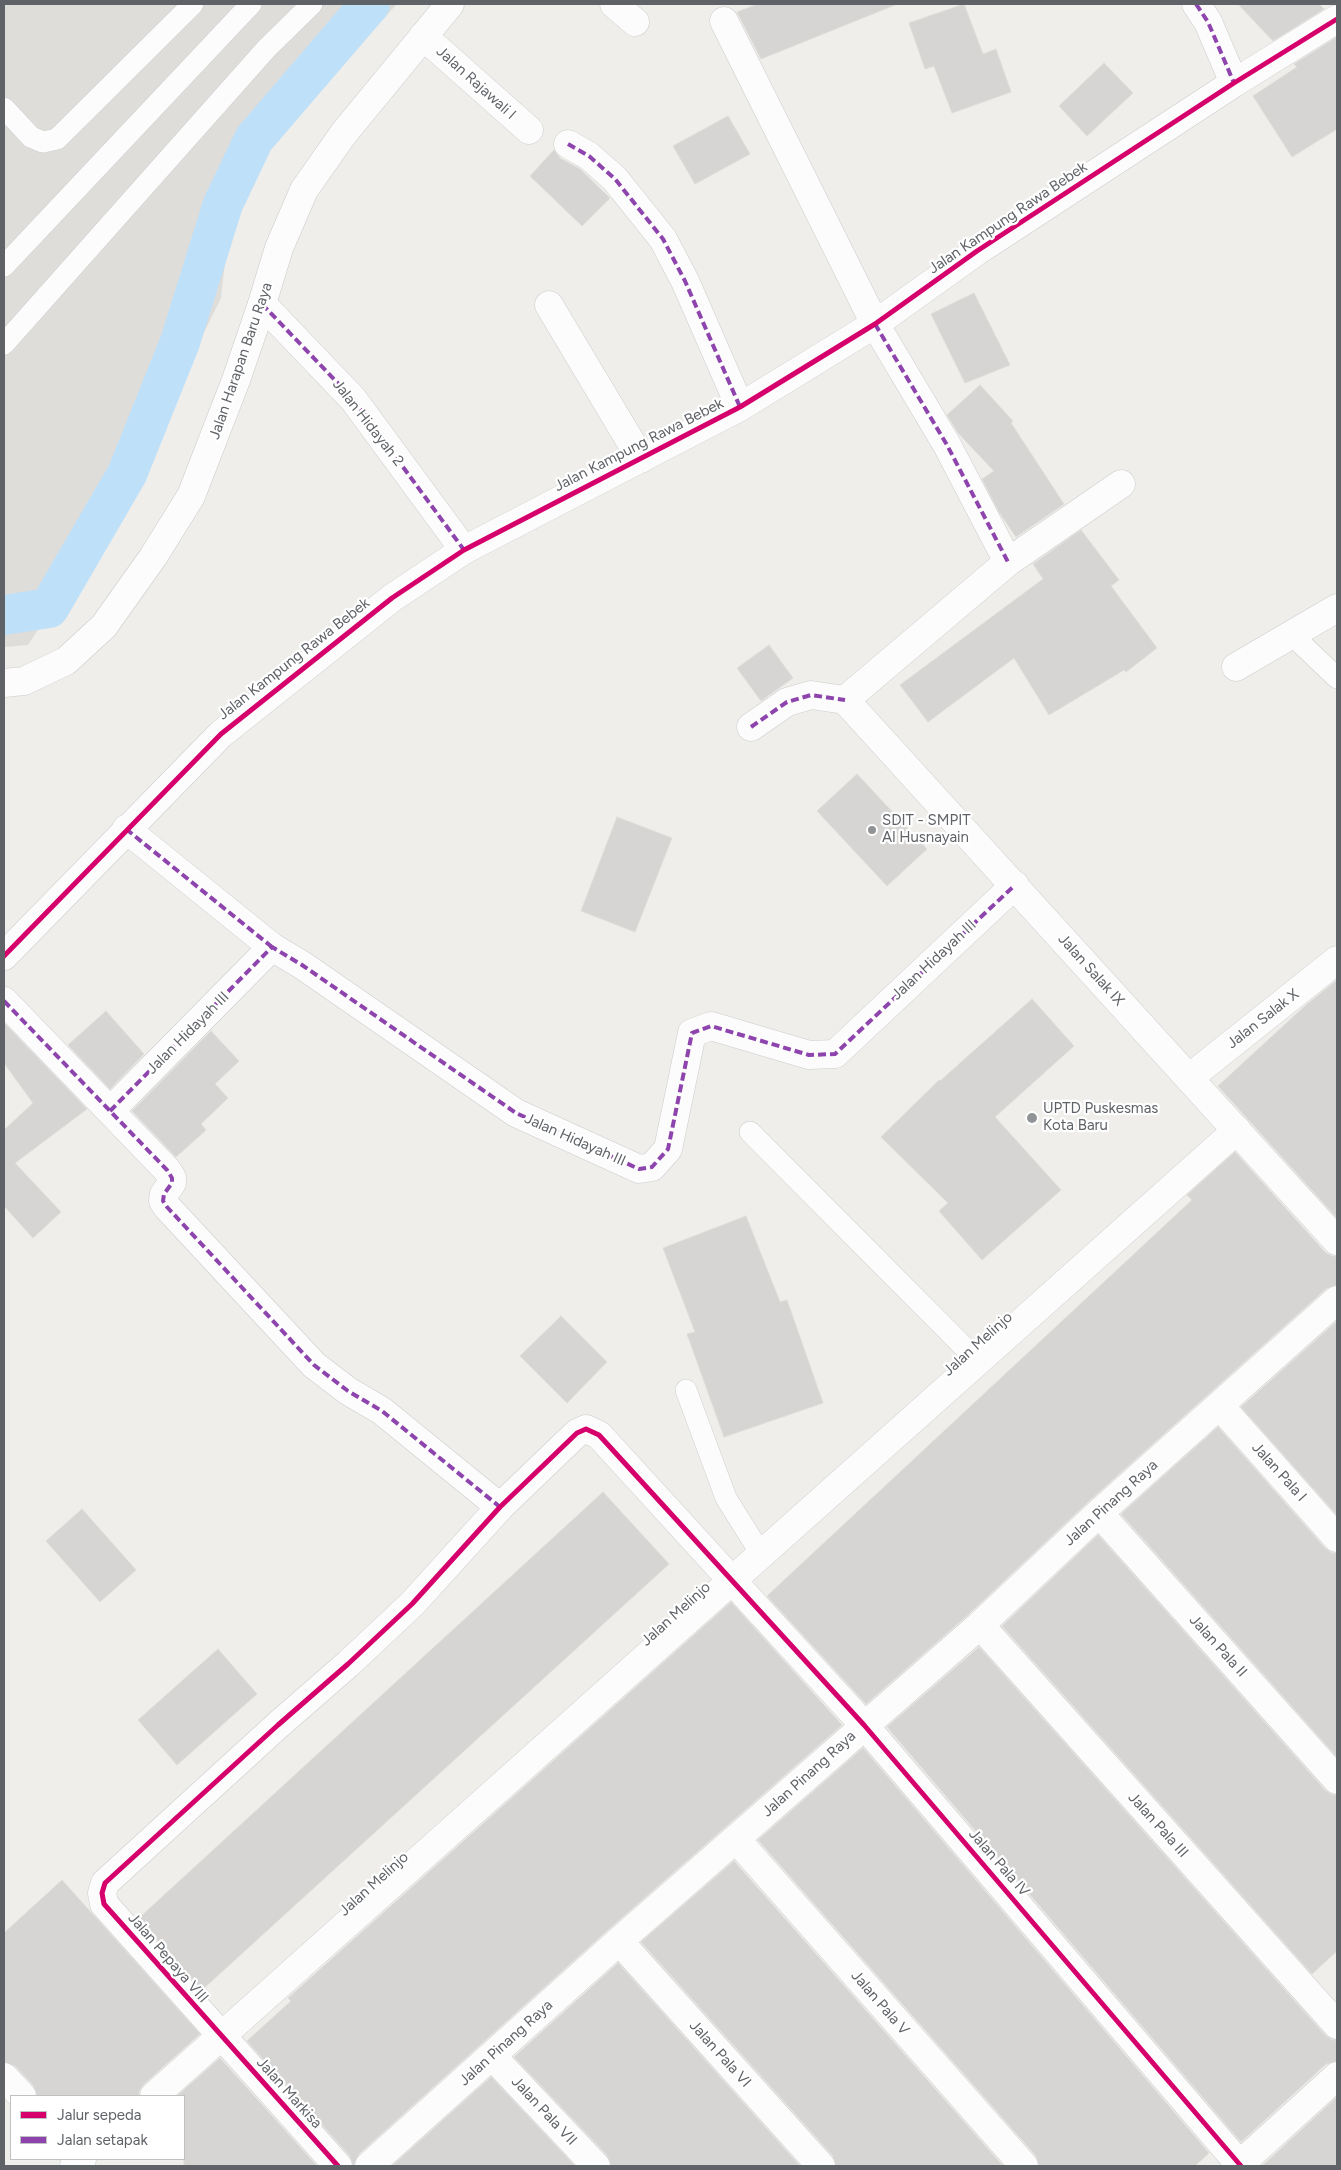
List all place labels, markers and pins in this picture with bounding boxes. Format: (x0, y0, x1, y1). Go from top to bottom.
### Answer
place label: SDIT - SMPIT Al Husnayain (882, 812, 970, 847)
marker: SDIT - SMPIT Al Husnayain (866, 824, 878, 836)
place label: UPTD Puskesmas Kota Baru (1043, 1100, 1158, 1135)
marker: UPTD Puskesmas Kota Baru (1025, 1111, 1039, 1125)

